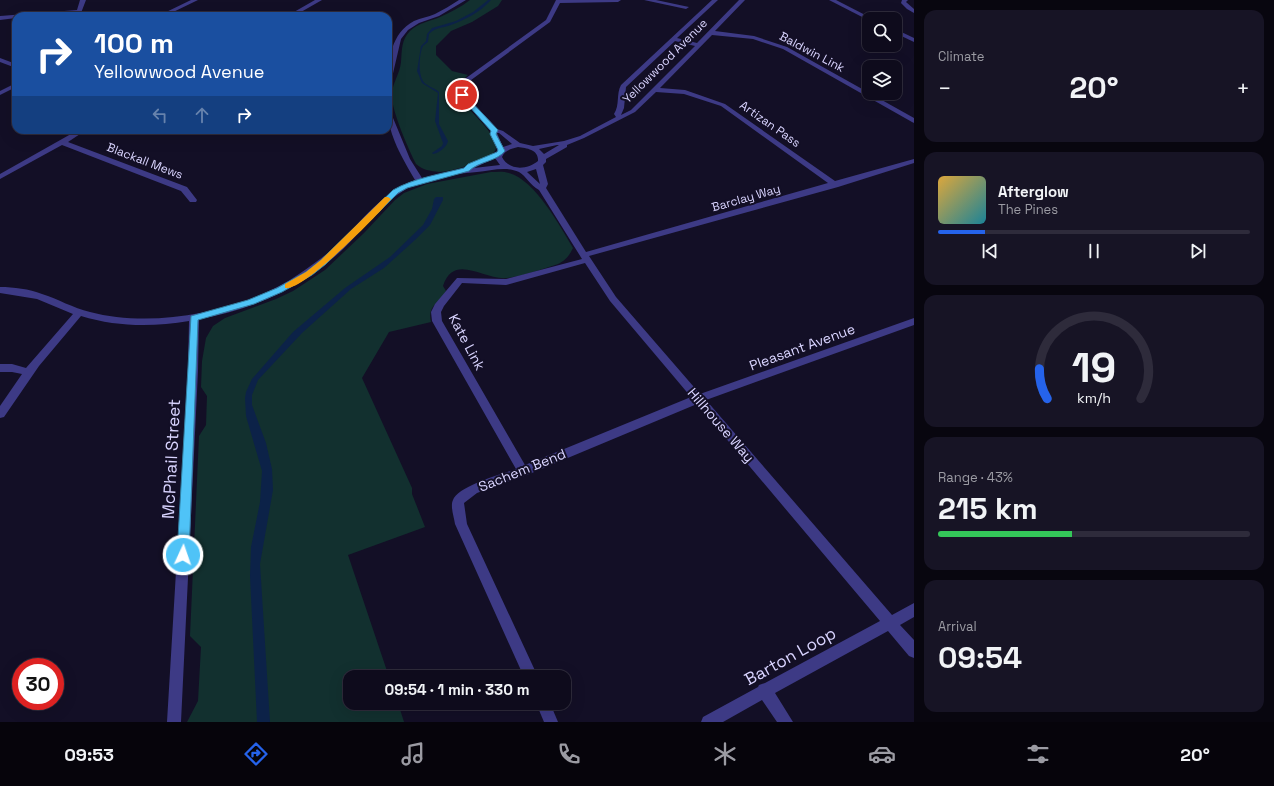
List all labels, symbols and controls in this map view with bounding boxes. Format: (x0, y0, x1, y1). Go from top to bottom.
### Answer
map controls (862, 12, 902, 100)
button: search (862, 12, 902, 52)
street label: Yellowwood Avenue (619, 15, 711, 107)
text: 100 m (94, 25, 174, 61)
icon: right (28, 28, 80, 80)
street label: Baldwin Link (777, 28, 848, 76)
text: Climate (938, 48, 984, 65)
text: Yellowwood Avenue (94, 60, 264, 83)
button: layers (862, 60, 902, 100)
text: 20° (1069, 68, 1119, 107)
text: − (938, 74, 952, 102)
text: + (1236, 74, 1250, 102)
pin (445, 78, 479, 112)
icon: arrive (451, 84, 473, 106)
street label: Artizan Pass (736, 97, 804, 151)
icon: left (149, 104, 171, 126)
icon: ahead (191, 104, 213, 126)
icon: right (233, 104, 255, 126)
street label: Blackall Mews (105, 139, 185, 183)
street label: Barclay Way (710, 181, 782, 215)
text: Afterglow (998, 182, 1069, 201)
text: The Pines (998, 201, 1058, 218)
icon: previous (979, 240, 1001, 262)
icon: pause (1083, 240, 1105, 262)
icon: next (1187, 240, 1209, 262)
street label: Kate Link (445, 311, 490, 374)
street label: Pleasant Avenue (747, 320, 857, 374)
text: 19 (1072, 341, 1116, 394)
street label: Hillhouse Way (684, 384, 758, 466)
text: km/h (1077, 389, 1111, 407)
street label: McPhail Street (157, 398, 185, 519)
street label: Sachem Bend (476, 444, 568, 496)
text: Range · 43% (938, 469, 1013, 486)
text: 215 km (938, 489, 1038, 528)
position arrow (162, 534, 204, 576)
text: Arrival (938, 618, 977, 635)
street label: Barton Loop (740, 622, 840, 690)
text: 09:54 (938, 638, 1022, 677)
speed limit sign: 30 (12, 658, 64, 710)
text: 09:54 · 1 min · 330 m (385, 680, 530, 699)
icon: directions (242, 740, 270, 768)
icon: music (399, 740, 427, 768)
icon: phone (555, 740, 583, 768)
icon: climate (711, 740, 739, 768)
icon: car (868, 740, 896, 768)
icon: filters (1024, 740, 1052, 768)
text: 09:53 (64, 743, 114, 766)
text: 20° (1180, 743, 1210, 766)

